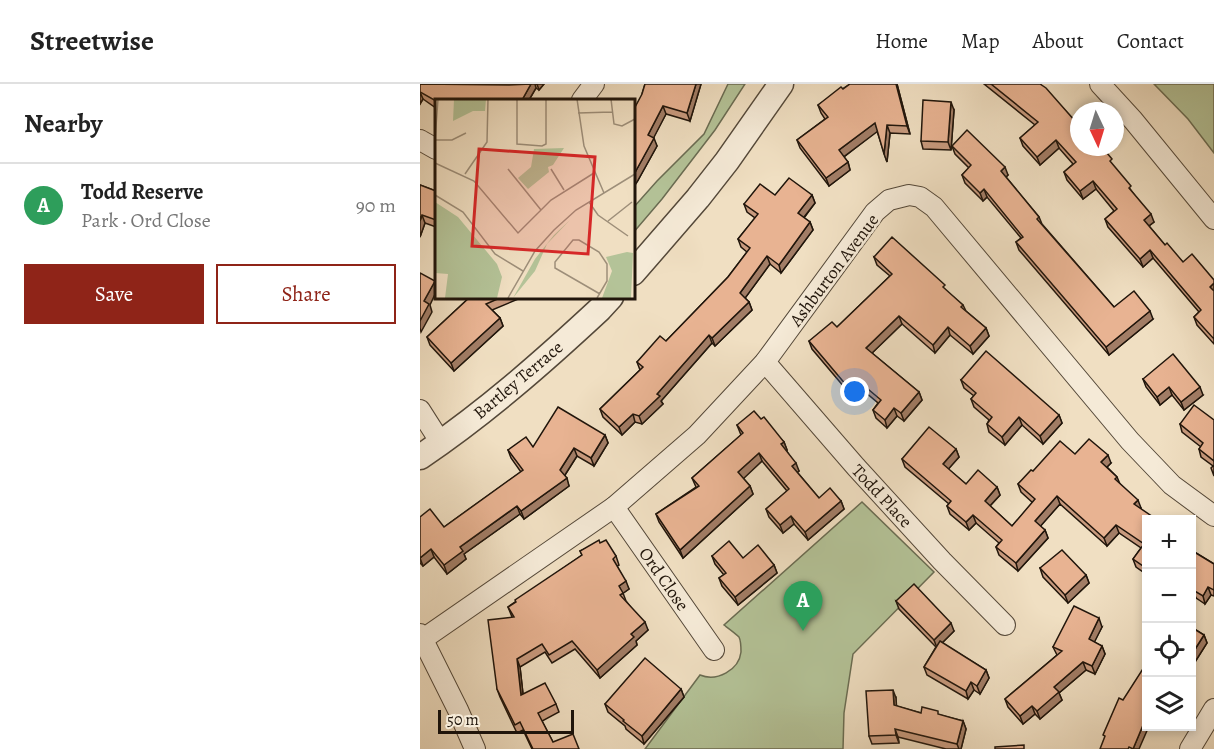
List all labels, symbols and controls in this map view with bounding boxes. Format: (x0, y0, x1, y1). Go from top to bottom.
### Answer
text: Streetwise (30, 22, 154, 60)
text: Home (875, 27, 928, 55)
text: Map (961, 27, 999, 55)
text: About (1032, 27, 1084, 55)
text: Contact (1117, 27, 1184, 55)
inset map (435, 99, 634, 298)
north arrow (1070, 102, 1124, 156)
text: Nearby (24, 106, 103, 141)
text: Todd Reserve (81, 177, 203, 207)
text: A (37, 192, 50, 219)
text: 90 m (356, 192, 396, 219)
text: Park · Ord Close (81, 207, 211, 234)
street label: Ashburton Avenue (783, 209, 884, 332)
button: Save (24, 264, 204, 324)
button: Share (216, 264, 396, 324)
street label: Bartley Terrace (468, 335, 568, 425)
your location (840, 377, 869, 406)
street label: Todd Place (846, 459, 918, 533)
map controls (1142, 515, 1196, 731)
button: + (1142, 515, 1196, 569)
street label: Ord Close (633, 542, 695, 616)
button: − (1142, 569, 1196, 623)
pin: A (784, 582, 823, 631)
button: locate (1142, 623, 1196, 677)
button: layers (1142, 677, 1196, 731)
scale bar (438, 707, 574, 734)
text: 50 m (447, 709, 479, 731)

